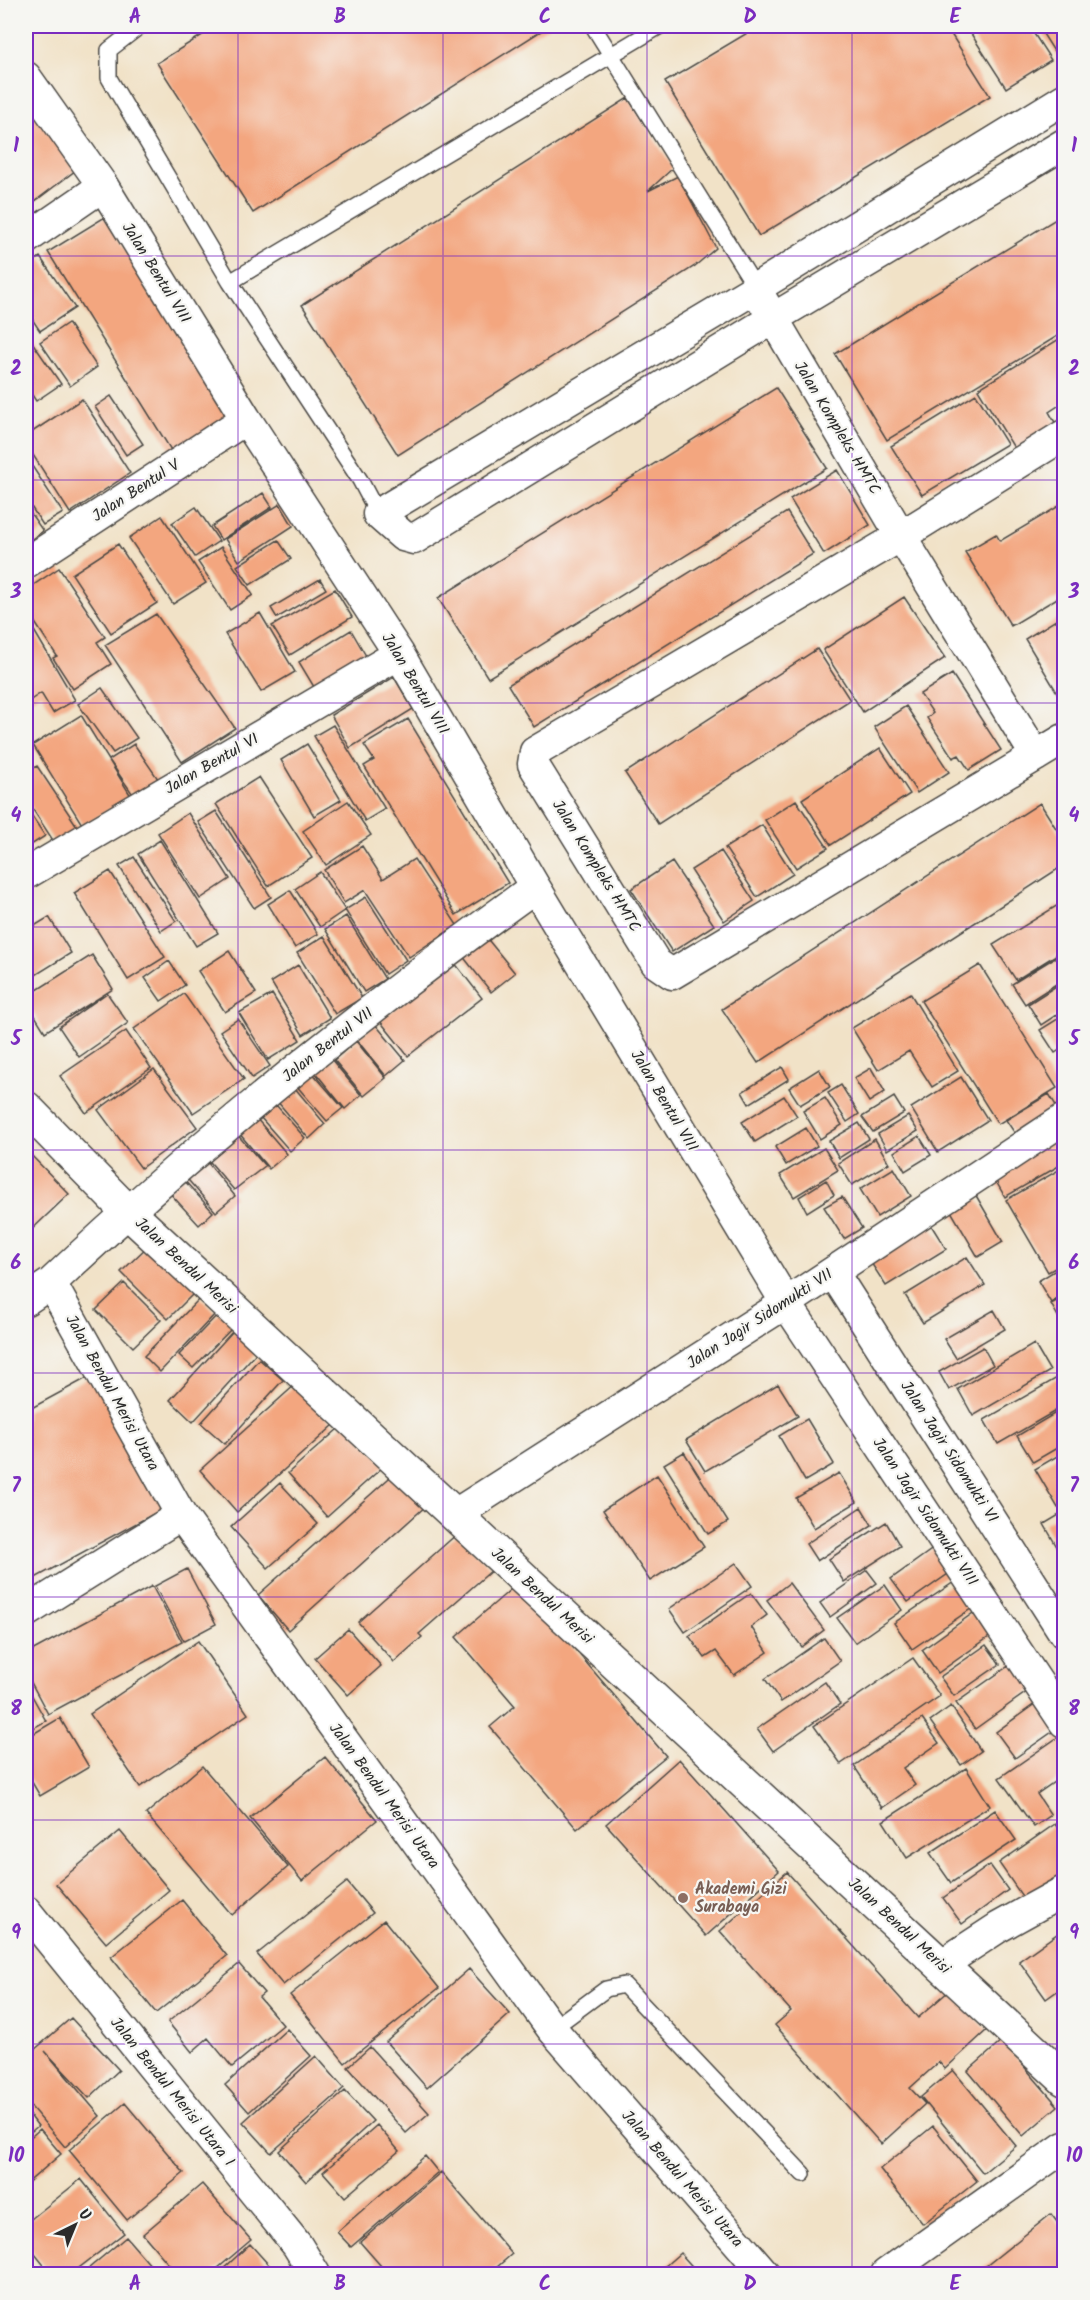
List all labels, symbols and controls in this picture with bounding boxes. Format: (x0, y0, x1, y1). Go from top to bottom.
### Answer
text: A (129, 2, 141, 34)
text: B (334, 2, 346, 34)
text: C (539, 2, 551, 34)
text: D (743, 2, 757, 34)
text: E (949, 2, 961, 34)
text: 1 (13, 131, 19, 163)
text: 1 (1071, 131, 1077, 163)
street label: Jalan Bentul VIII (115, 218, 197, 328)
text: 2 (10, 354, 22, 386)
text: 2 (1068, 354, 1080, 386)
street label: Jalan Kompleks HMTC (787, 357, 887, 499)
street label: Jalan Bentul V (87, 452, 186, 529)
text: 3 (10, 577, 22, 609)
text: 3 (1068, 577, 1080, 609)
street label: Jalan Bentul VIII (375, 628, 455, 740)
street label: Jalan Bentul VI (160, 727, 264, 801)
street label: Jalan Kompleks HMTC (545, 795, 647, 937)
text: 4 (11, 801, 22, 833)
text: 4 (1069, 801, 1080, 833)
street label: Jalan Bentul VII (277, 1001, 379, 1089)
text: 5 (10, 1024, 23, 1056)
text: 5 (1068, 1024, 1081, 1056)
street label: Jalan Bentul VIII (624, 1045, 704, 1157)
street label: Jalan Bendul Merisi (129, 1212, 244, 1321)
text: 6 (11, 1248, 22, 1280)
text: 6 (1069, 1248, 1080, 1280)
street label: Jalan Jagir Sidomukti VII (682, 1262, 838, 1376)
street label: Jalan Bendul Merisi Utara (59, 1310, 165, 1476)
street label: Jalan Jagir Sidomukti VI (894, 1376, 1004, 1528)
street label: Jalan Jagir Sidomukti VIII (866, 1433, 984, 1591)
text: 7 (11, 1471, 21, 1503)
text: 7 (1069, 1471, 1079, 1503)
street label: Jalan Bendul Merisi (485, 1542, 600, 1651)
text: 8 (10, 1694, 22, 1726)
text: 8 (1068, 1694, 1080, 1726)
street label: Jalan Bendul Merisi Utara (322, 1718, 446, 1874)
street label: Jalan Bendul Merisi (842, 1872, 957, 1981)
place label: Akademi Gizi Surabaya (695, 1877, 787, 1920)
marker: Akademi Gizi Surabaya (676, 1891, 690, 1905)
text: 9 (11, 1918, 21, 1950)
text: 9 (1069, 1918, 1079, 1950)
street label: Jalan Bendul Merisi Utara I (104, 2012, 240, 2172)
street label: Jalan Bendul Merisi Utara (615, 2105, 749, 2253)
text: 10 (8, 2141, 25, 2173)
text: 10 (1066, 2141, 1083, 2173)
north arrow (45, 2195, 105, 2255)
text: U (72, 2203, 97, 2228)
text: A (129, 2269, 141, 2300)
text: B (334, 2269, 346, 2300)
text: C (539, 2269, 551, 2300)
text: D (743, 2269, 757, 2300)
text: E (949, 2269, 961, 2300)

